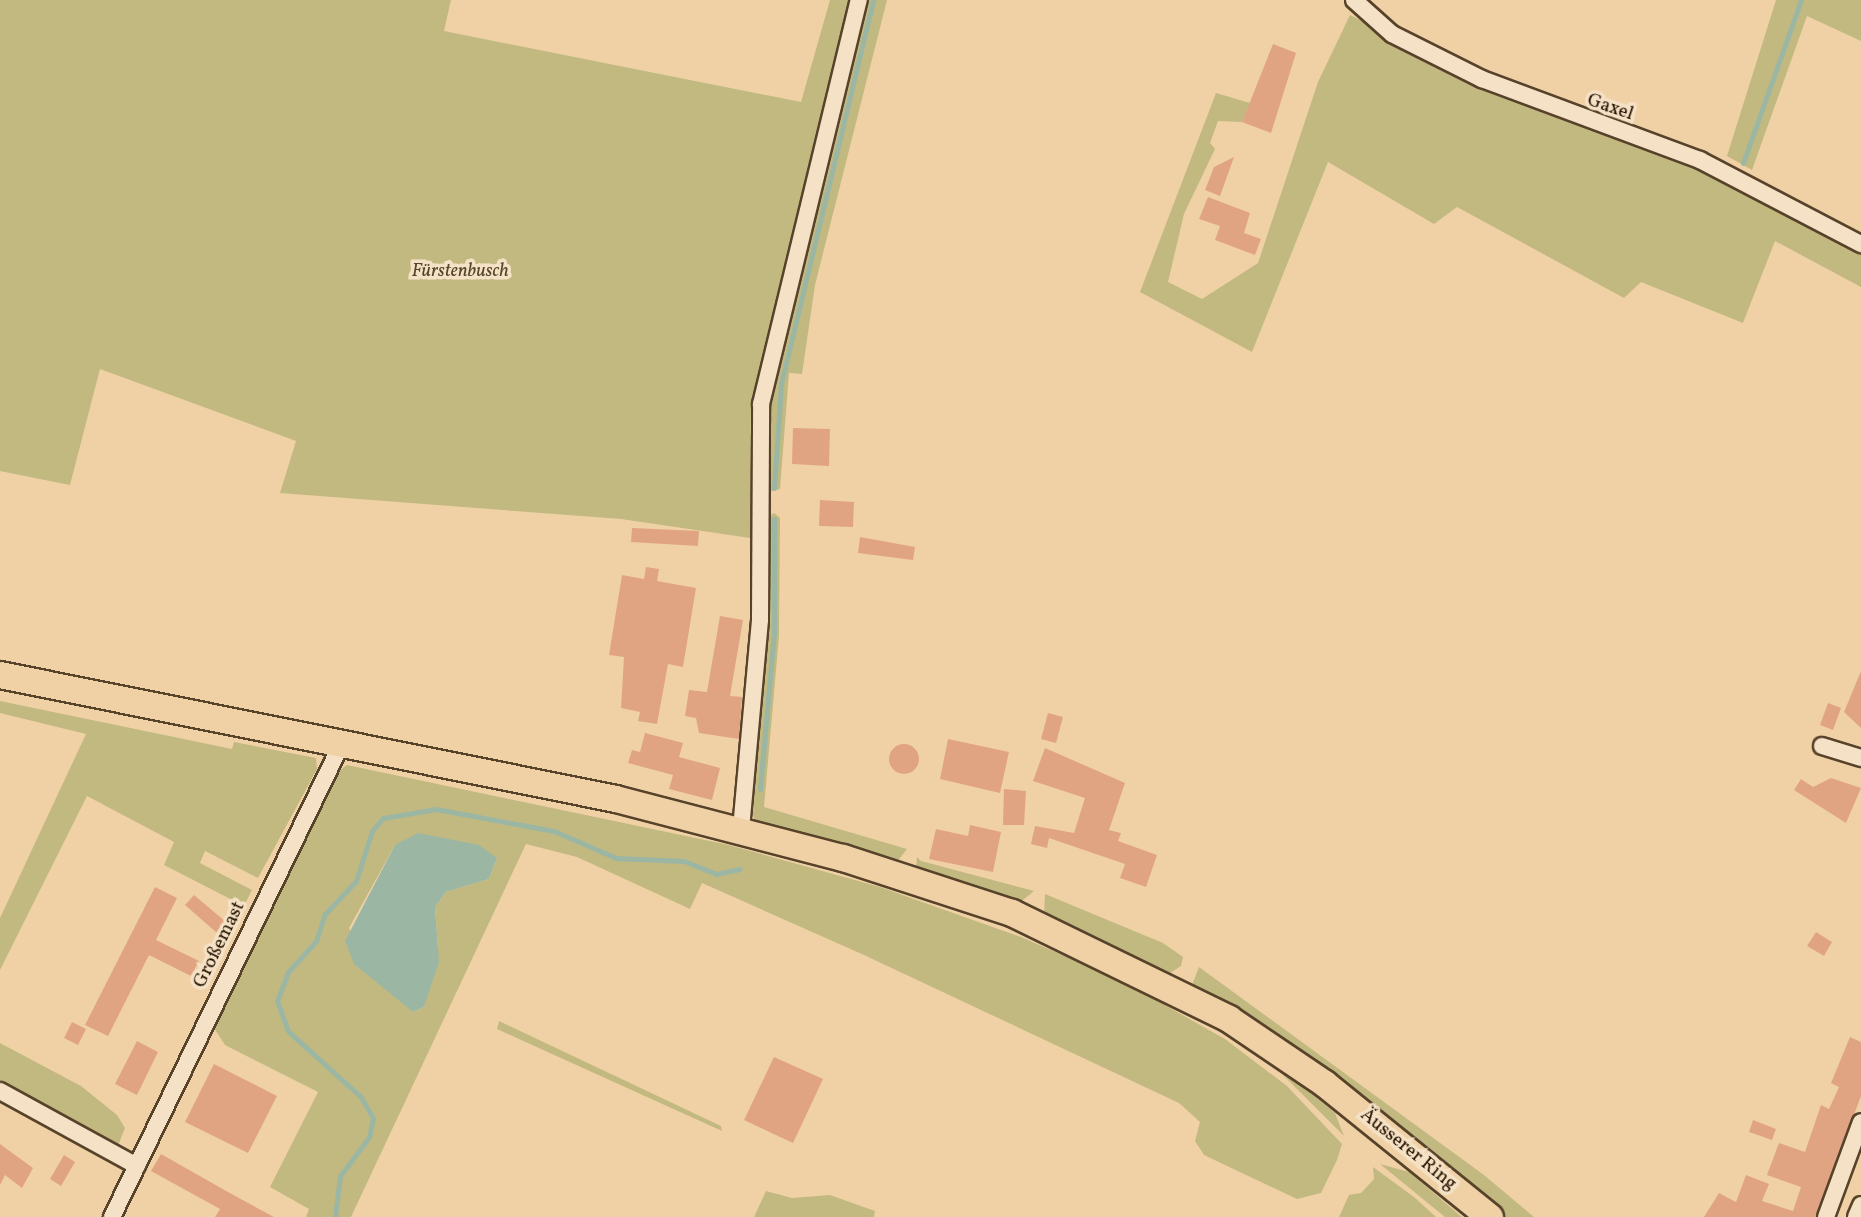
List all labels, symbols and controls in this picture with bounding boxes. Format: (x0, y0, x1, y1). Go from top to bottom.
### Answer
street label: Gaxel (1584, 90, 1636, 126)
park label: Fürstenbusch (411, 261, 509, 283)
street label: Großemast (189, 898, 251, 992)
street label: Äusserer Ring (1355, 1104, 1461, 1196)

